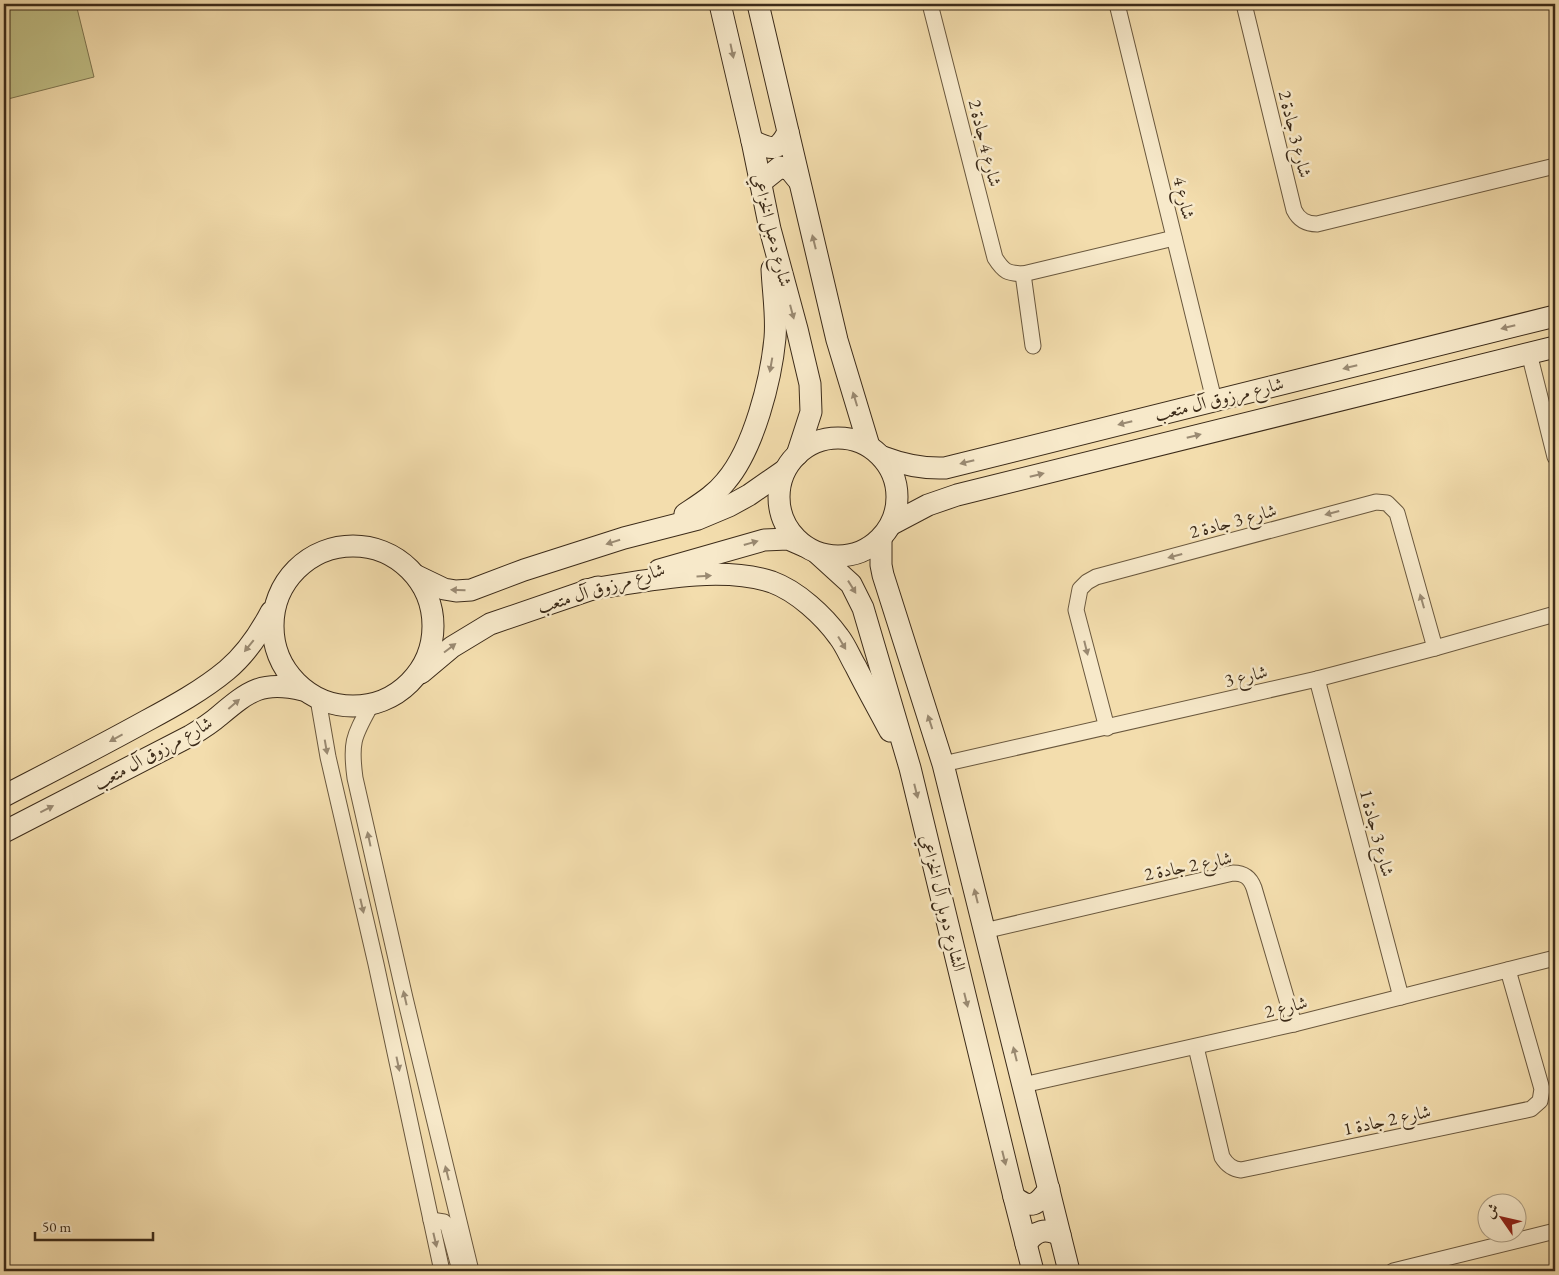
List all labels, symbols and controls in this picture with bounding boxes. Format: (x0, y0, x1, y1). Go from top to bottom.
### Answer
one-way arrow (728, 44, 736, 59)
street label: شارع 3 جادة 2 (1270, 88, 1317, 181)
street label: شارع 4 جادة 2 (960, 97, 1007, 190)
street label: شارع دعبل الخزاعي (743, 171, 798, 290)
street label: شارع 4 (1164, 174, 1201, 223)
one-way arrow (810, 235, 818, 250)
one-way arrow (789, 304, 797, 319)
one-way arrow (1500, 324, 1515, 332)
one-way arrow (766, 357, 774, 373)
one-way arrow (1343, 363, 1358, 371)
street label: شارع مرزوق آل متعب (1152, 371, 1287, 430)
one-way arrow (851, 391, 859, 406)
one-way arrow (1117, 419, 1132, 427)
one-way arrow (1187, 432, 1202, 440)
one-way arrow (959, 458, 974, 466)
one-way arrow (1029, 471, 1044, 479)
street label: شارع 3 جادة 2 (1187, 498, 1280, 547)
one-way arrow (1325, 510, 1340, 518)
one-way arrow (605, 538, 620, 546)
one-way arrow (744, 539, 759, 547)
one-way arrow (1168, 552, 1183, 560)
street label: شارع مرزوق آل متعب (534, 557, 669, 622)
one-way arrow (696, 571, 712, 579)
one-way arrow (847, 580, 856, 593)
one-way arrow (450, 586, 466, 594)
one-way arrow (1418, 594, 1426, 609)
one-way arrow (837, 636, 846, 649)
one-way arrow (243, 640, 254, 653)
one-way arrow (1082, 640, 1090, 655)
one-way arrow (443, 643, 456, 654)
street label: شارع 3 (1222, 659, 1271, 696)
one-way arrow (227, 698, 239, 710)
street label: شارع مرزوق آل متعب (89, 710, 218, 798)
one-way arrow (925, 715, 933, 730)
one-way arrow (108, 734, 123, 742)
one-way arrow (322, 740, 330, 756)
one-way arrow (912, 784, 920, 799)
street label: شارع 3 جادة 1 (1351, 787, 1400, 880)
one-way arrow (40, 805, 54, 813)
one-way arrow (365, 832, 373, 847)
street label: الشارع دوبل آل الخزاعي (911, 832, 972, 975)
street label: شارع 2 جادة 2 (1142, 846, 1235, 889)
one-way arrow (971, 889, 979, 904)
one-way arrow (358, 898, 366, 913)
one-way arrow (401, 990, 409, 1005)
street label: شارع 2 (1262, 990, 1311, 1027)
one-way arrow (962, 993, 970, 1008)
one-way arrow (1011, 1046, 1019, 1061)
one-way arrow (394, 1057, 402, 1072)
street label: شارع 2 جادة 1 (1341, 1099, 1434, 1144)
one-way arrow (1000, 1151, 1008, 1166)
one-way arrow (443, 1165, 451, 1180)
north arrow (1476, 1192, 1526, 1242)
text: ش (1480, 1200, 1503, 1222)
scale bar (35, 1210, 152, 1242)
text: 50 m (42, 1217, 71, 1236)
one-way arrow (431, 1233, 439, 1248)

